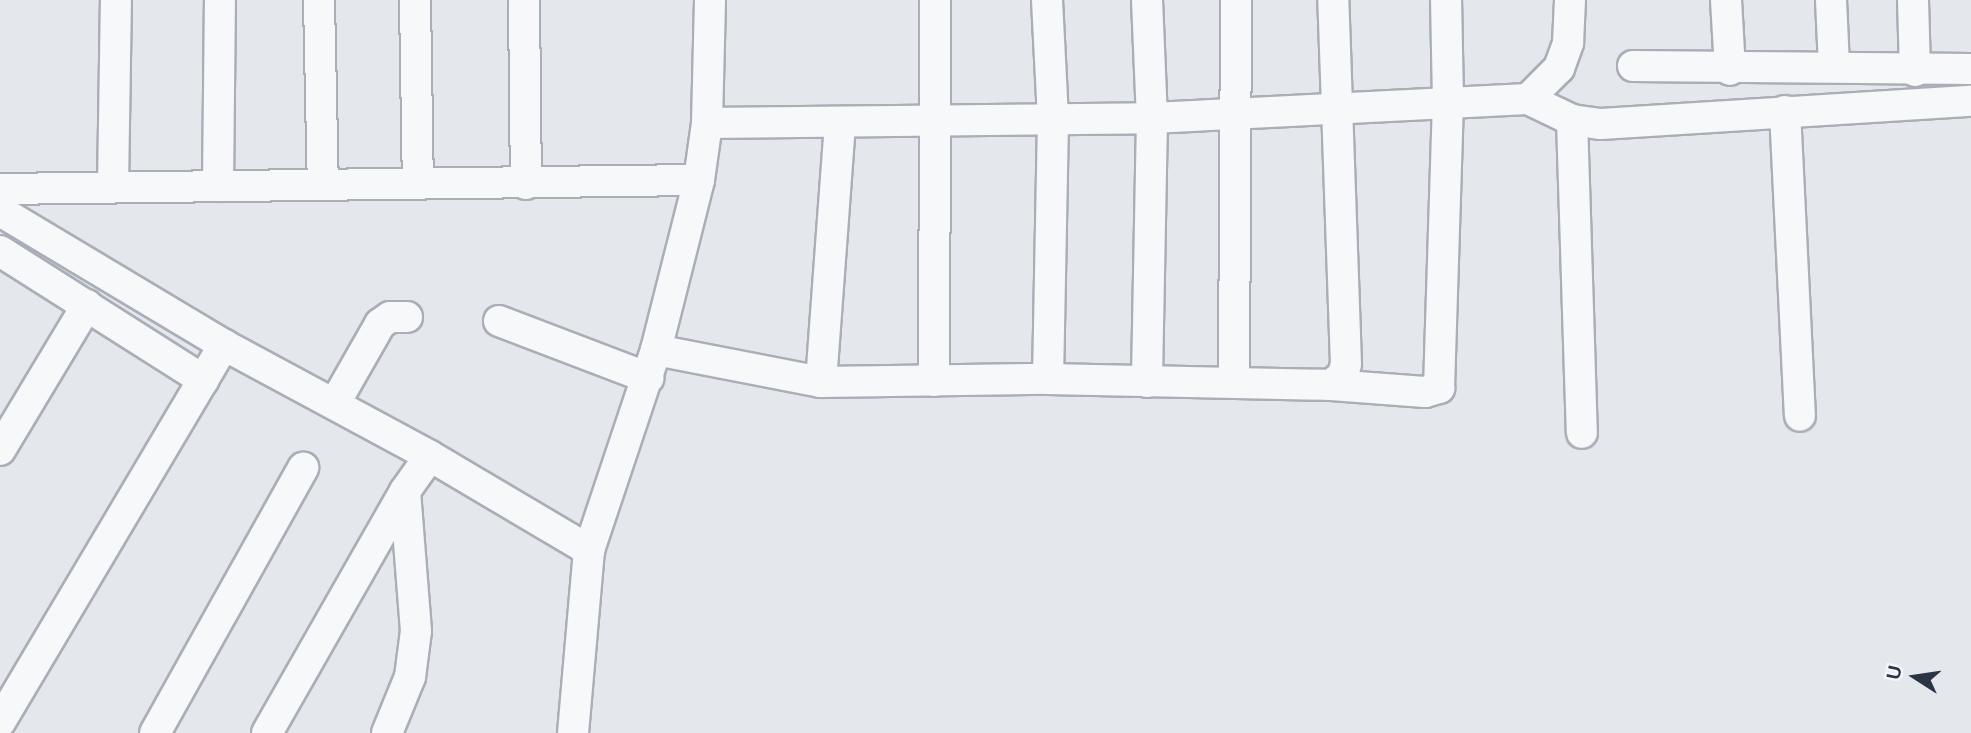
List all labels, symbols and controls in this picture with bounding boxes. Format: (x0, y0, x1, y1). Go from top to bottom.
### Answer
north arrow (1880, 642, 1950, 712)
text: U (1882, 664, 1906, 681)

